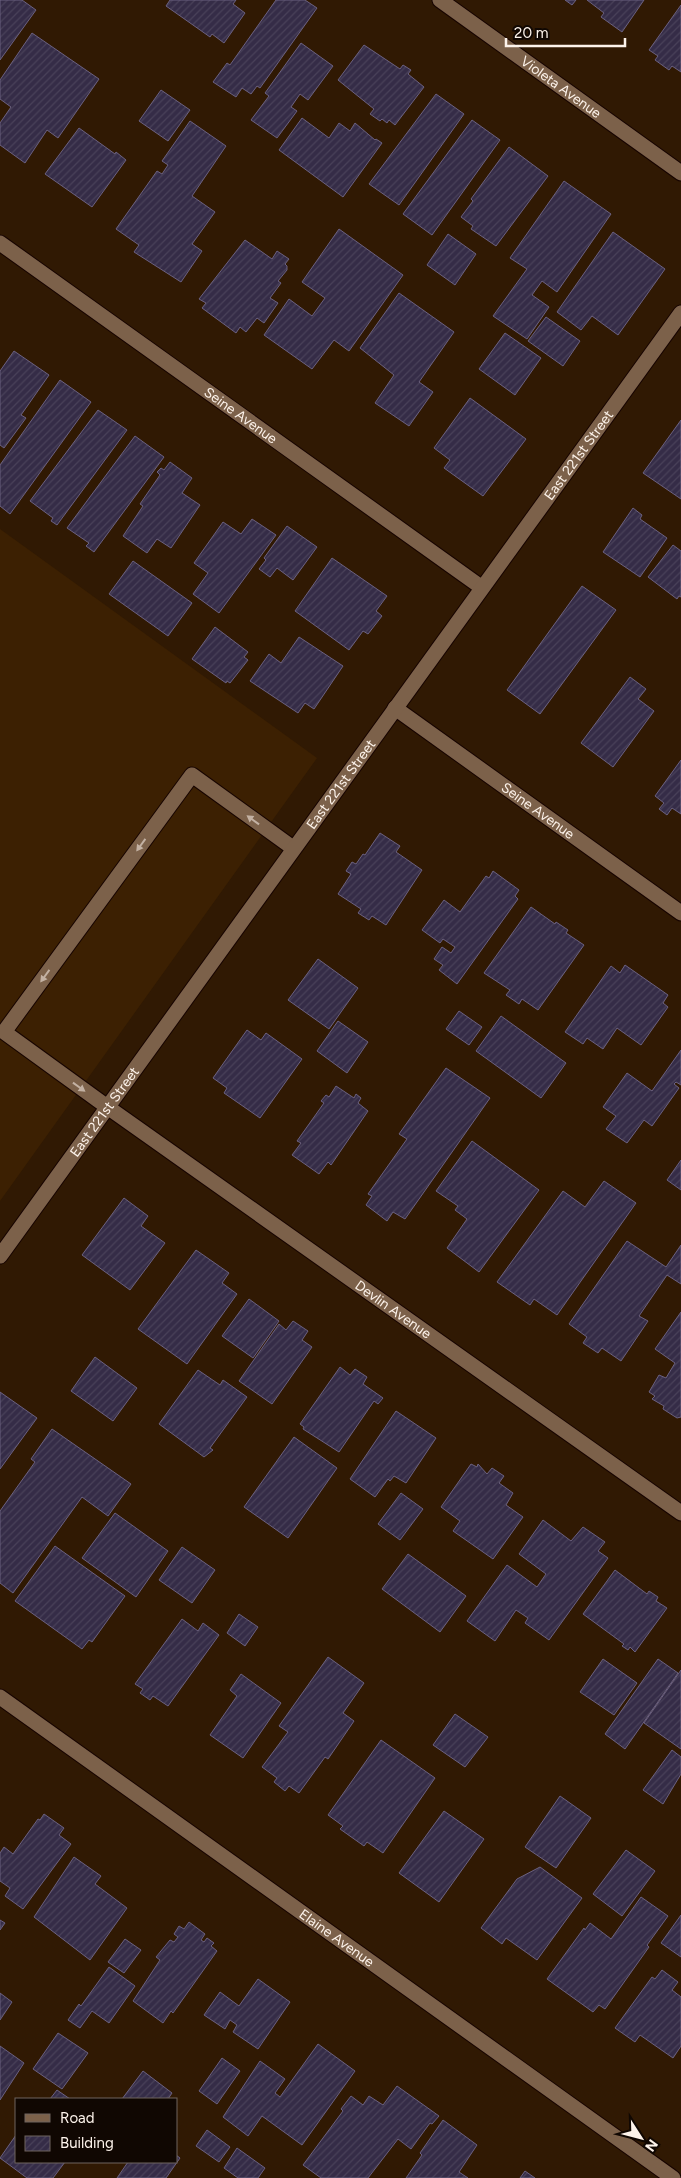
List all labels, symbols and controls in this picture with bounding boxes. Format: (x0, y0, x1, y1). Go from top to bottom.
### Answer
scale bar (506, 15, 625, 47)
text: 20 m (514, 24, 548, 42)
street label: Violeta Avenue (517, 53, 605, 122)
street label: Seine Avenue (201, 384, 281, 448)
street label: East 221st Street (541, 407, 617, 504)
street label: East 221st Street (303, 736, 379, 833)
street label: Seine Avenue (498, 779, 578, 843)
one-way arrow (246, 815, 260, 825)
one-way arrow (136, 838, 146, 852)
one-way arrow (40, 969, 50, 983)
street label: East 221st Street (66, 1064, 143, 1160)
one-way arrow (72, 1082, 86, 1092)
street label: Devlin Avenue (352, 1277, 435, 1343)
street label: Elaine Avenue (296, 1906, 378, 1971)
legend (15, 2098, 178, 2163)
text: Road (60, 2109, 95, 2127)
north arrow (616, 2113, 666, 2163)
text: Building (60, 2134, 114, 2152)
text: N (641, 2136, 661, 2155)

